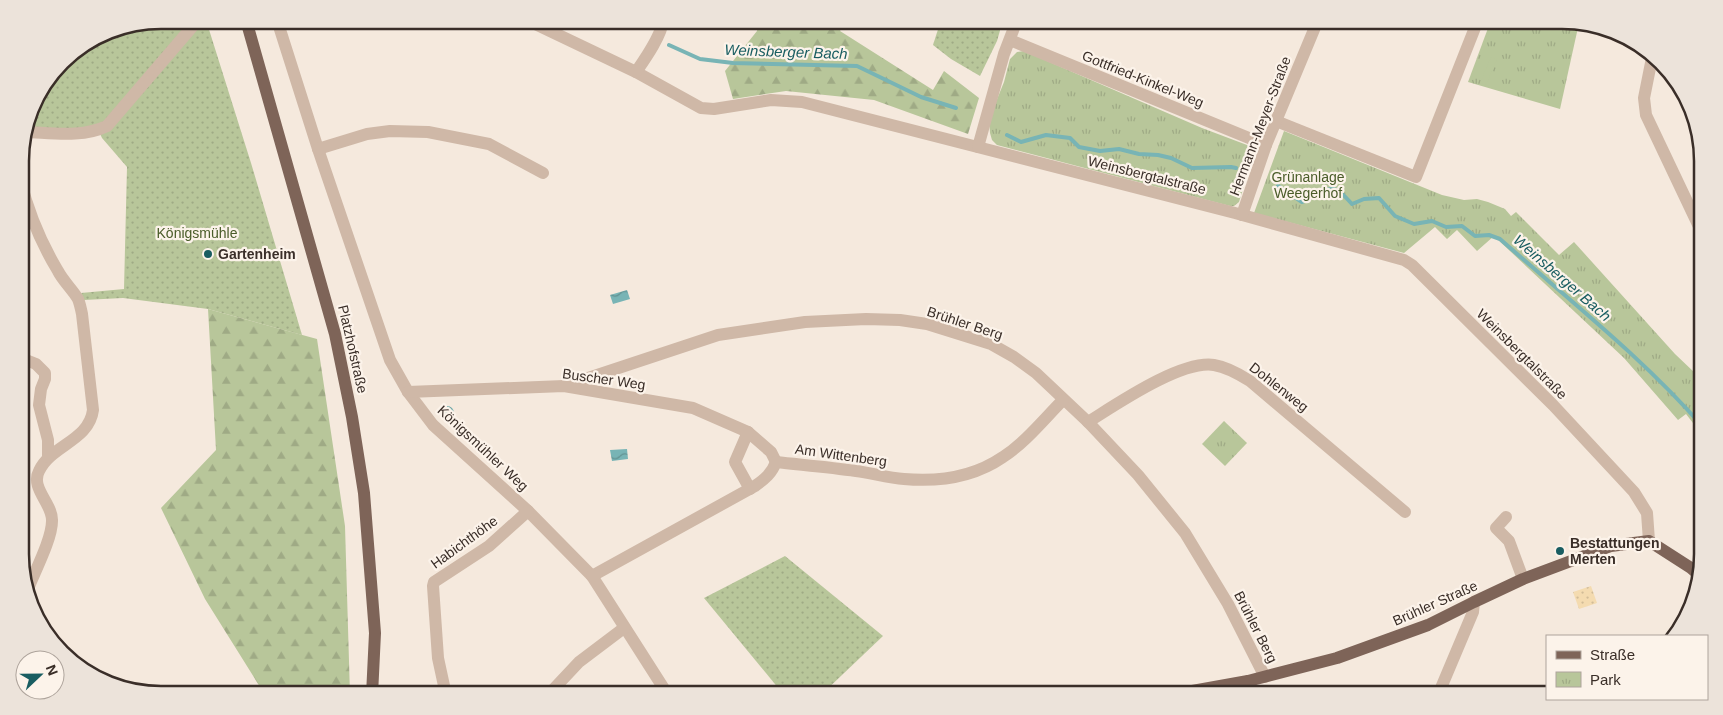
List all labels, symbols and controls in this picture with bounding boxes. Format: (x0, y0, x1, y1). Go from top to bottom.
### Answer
water label: Weinsberger Bach (724, 41, 848, 62)
street label: Gottfried-Kinkel-Weg (1080, 47, 1206, 111)
street label: Hermann-Meyer-Straße (1226, 54, 1294, 198)
street label: Weinsbergtalstraße (1086, 153, 1208, 197)
park label: Grünanlage Weegerhof (1271, 169, 1345, 201)
park label: Königsmühle (157, 225, 238, 241)
water label: Weinsberger Bach (1510, 231, 1614, 324)
place label: Gartenheim (218, 246, 296, 262)
marker: Gartenheim (202, 248, 214, 260)
street label: Platzhofstraße (335, 303, 371, 395)
street label: Brühler Berg (925, 303, 1005, 343)
street label: Weinsbergtalstraße (1474, 306, 1571, 403)
street label: Dohlenweg (1246, 359, 1312, 415)
street label: Buscher Weg (561, 365, 647, 393)
street label: Königsmühler Weg (434, 402, 532, 494)
street label: Am Wittenberg (794, 441, 888, 469)
street label: Habichthöhe (427, 512, 501, 572)
place label: Bestattungen Merten (1570, 535, 1659, 567)
marker: Bestattungen Merten (1554, 545, 1566, 557)
street label: Brühler Straße (1390, 577, 1480, 629)
street label: Brühler Berg (1231, 588, 1281, 666)
legend (1546, 635, 1708, 700)
text: Straße (1590, 646, 1635, 663)
north arrow (15, 650, 65, 700)
text: N (43, 662, 61, 678)
text: Park (1590, 671, 1621, 688)

